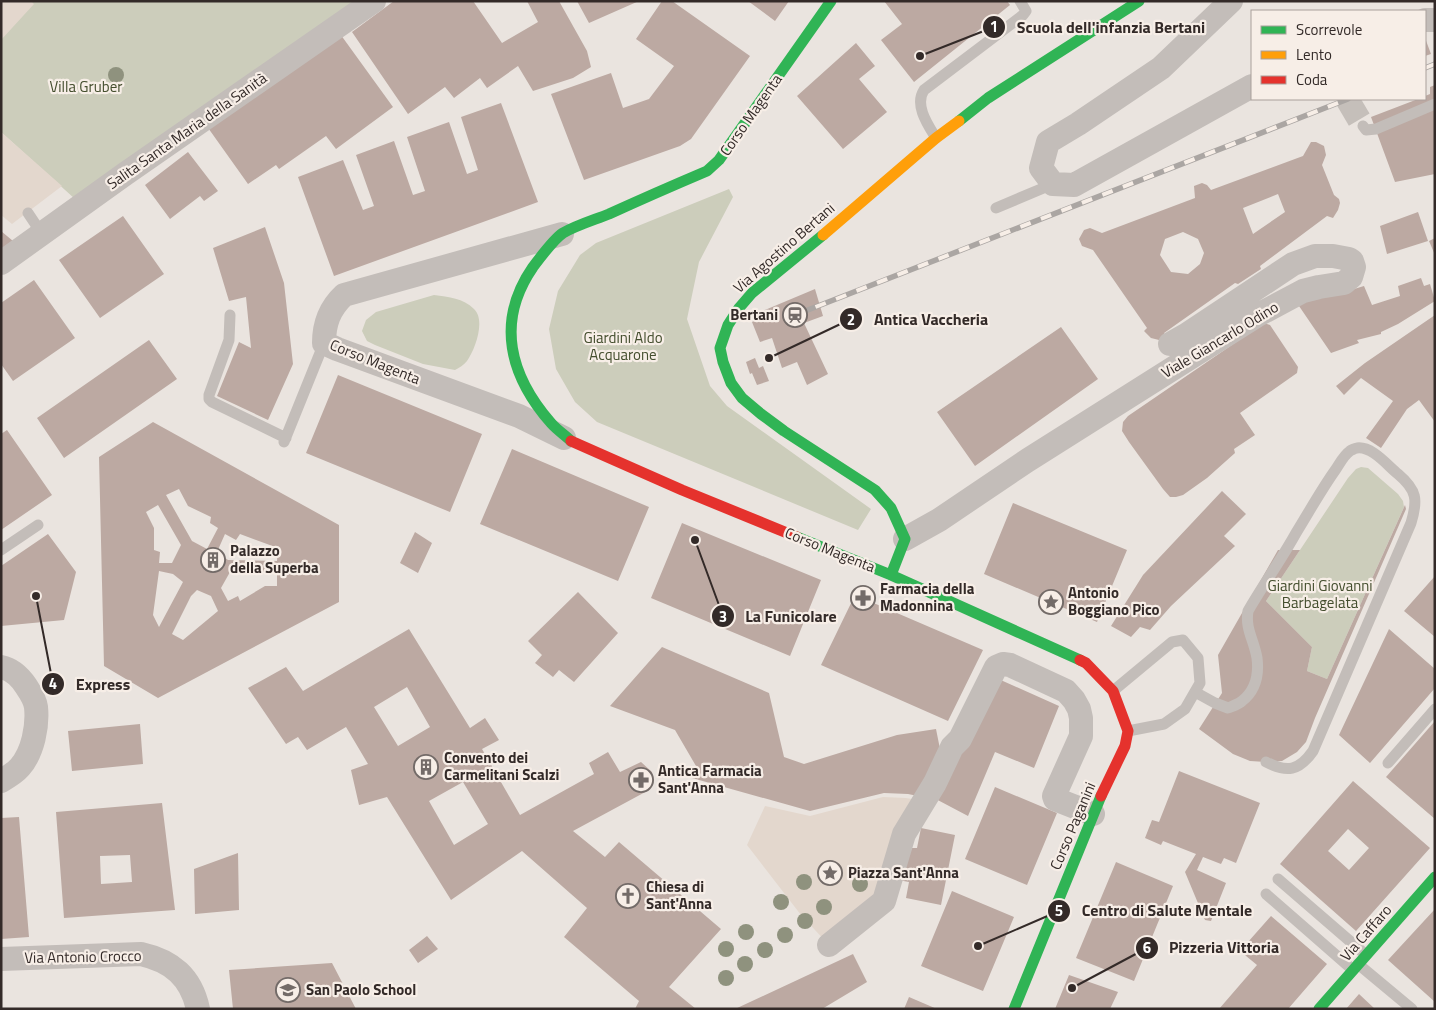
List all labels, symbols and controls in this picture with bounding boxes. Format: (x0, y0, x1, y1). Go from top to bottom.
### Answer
legend (1251, 10, 1426, 100)
callout: Scuola dell'infanzia Bertani (982, 11, 1215, 42)
text: 1 (990, 15, 998, 38)
text: Scuola dell'infanzia Bertani (1017, 15, 1205, 39)
text: Scorrevole (1296, 18, 1362, 41)
text: Lento (1296, 43, 1332, 66)
street label: Salita Santa Maria della Sanità (102, 66, 272, 195)
text: Coda (1296, 68, 1328, 91)
street label: Corso Magenta (714, 69, 788, 160)
park label: Villa Gruber (50, 75, 122, 98)
street label: Via Agostino Bertani (728, 197, 840, 298)
street label: Viale Giancarlo Odino (1157, 295, 1283, 384)
station icon: Bertani (782, 302, 808, 328)
place label: Bertani (730, 303, 778, 326)
callout: Antica Vaccheria (838, 304, 998, 335)
text: Antica Vaccheria (874, 307, 988, 331)
text: 2 (847, 308, 855, 331)
park label: Giardini Aldo Acquarone (583, 326, 663, 366)
street label: Corso Magenta (327, 333, 424, 390)
street label: Corso Magenta (782, 521, 879, 578)
place label: Palazzo della Superba (230, 539, 319, 579)
building icon: Palazzo della Superba (200, 547, 226, 573)
park label: Giardini Giovanni Barbagelata (1267, 574, 1373, 614)
place label: Farmacia della Madonnina (880, 577, 975, 617)
place label: Antonio Boggiano Pico (1068, 581, 1160, 621)
pharmacy icon: Farmacia della Madonnina (850, 585, 876, 611)
place icon: Antonio Boggiano Pico (1038, 589, 1064, 615)
callout: La Funicolare (711, 601, 847, 632)
text: La Funicolare (745, 604, 837, 628)
text: 3 (719, 605, 727, 628)
callout: Express (41, 669, 140, 700)
text: 4 (49, 672, 57, 695)
text: Express (76, 672, 130, 696)
place label: Convento dei Carmelitani Scalzi (444, 746, 559, 786)
building icon: Convento dei Carmelitani Scalzi (413, 754, 439, 780)
place label: Antica Farmacia Sant'Anna (658, 759, 762, 799)
pharmacy icon: Antica Farmacia Sant'Anna (628, 767, 654, 793)
street label: Corso Paganini (1044, 778, 1101, 873)
place icon: Piazza Sant'Anna (817, 860, 843, 886)
place label: Piazza Sant'Anna (848, 861, 959, 884)
place label: Chiesa di Sant'Anna (646, 875, 712, 915)
church icon: Chiesa di Sant'Anna (615, 883, 641, 909)
callout: Centro di Salute Mentale (1046, 895, 1262, 926)
text: Centro di Salute Mentale (1082, 898, 1252, 922)
text: 5 (1055, 899, 1063, 922)
street label: Via Caffaro (1334, 899, 1397, 966)
callout: Pizzeria Vittoria (1134, 932, 1290, 963)
text: Pizzeria Vittoria (1169, 935, 1279, 959)
text: 6 (1143, 936, 1151, 959)
street label: Via Antonio Crocco (24, 944, 142, 969)
school or university icon: San Paolo School (275, 977, 301, 1003)
place label: San Paolo School (306, 978, 416, 1001)

